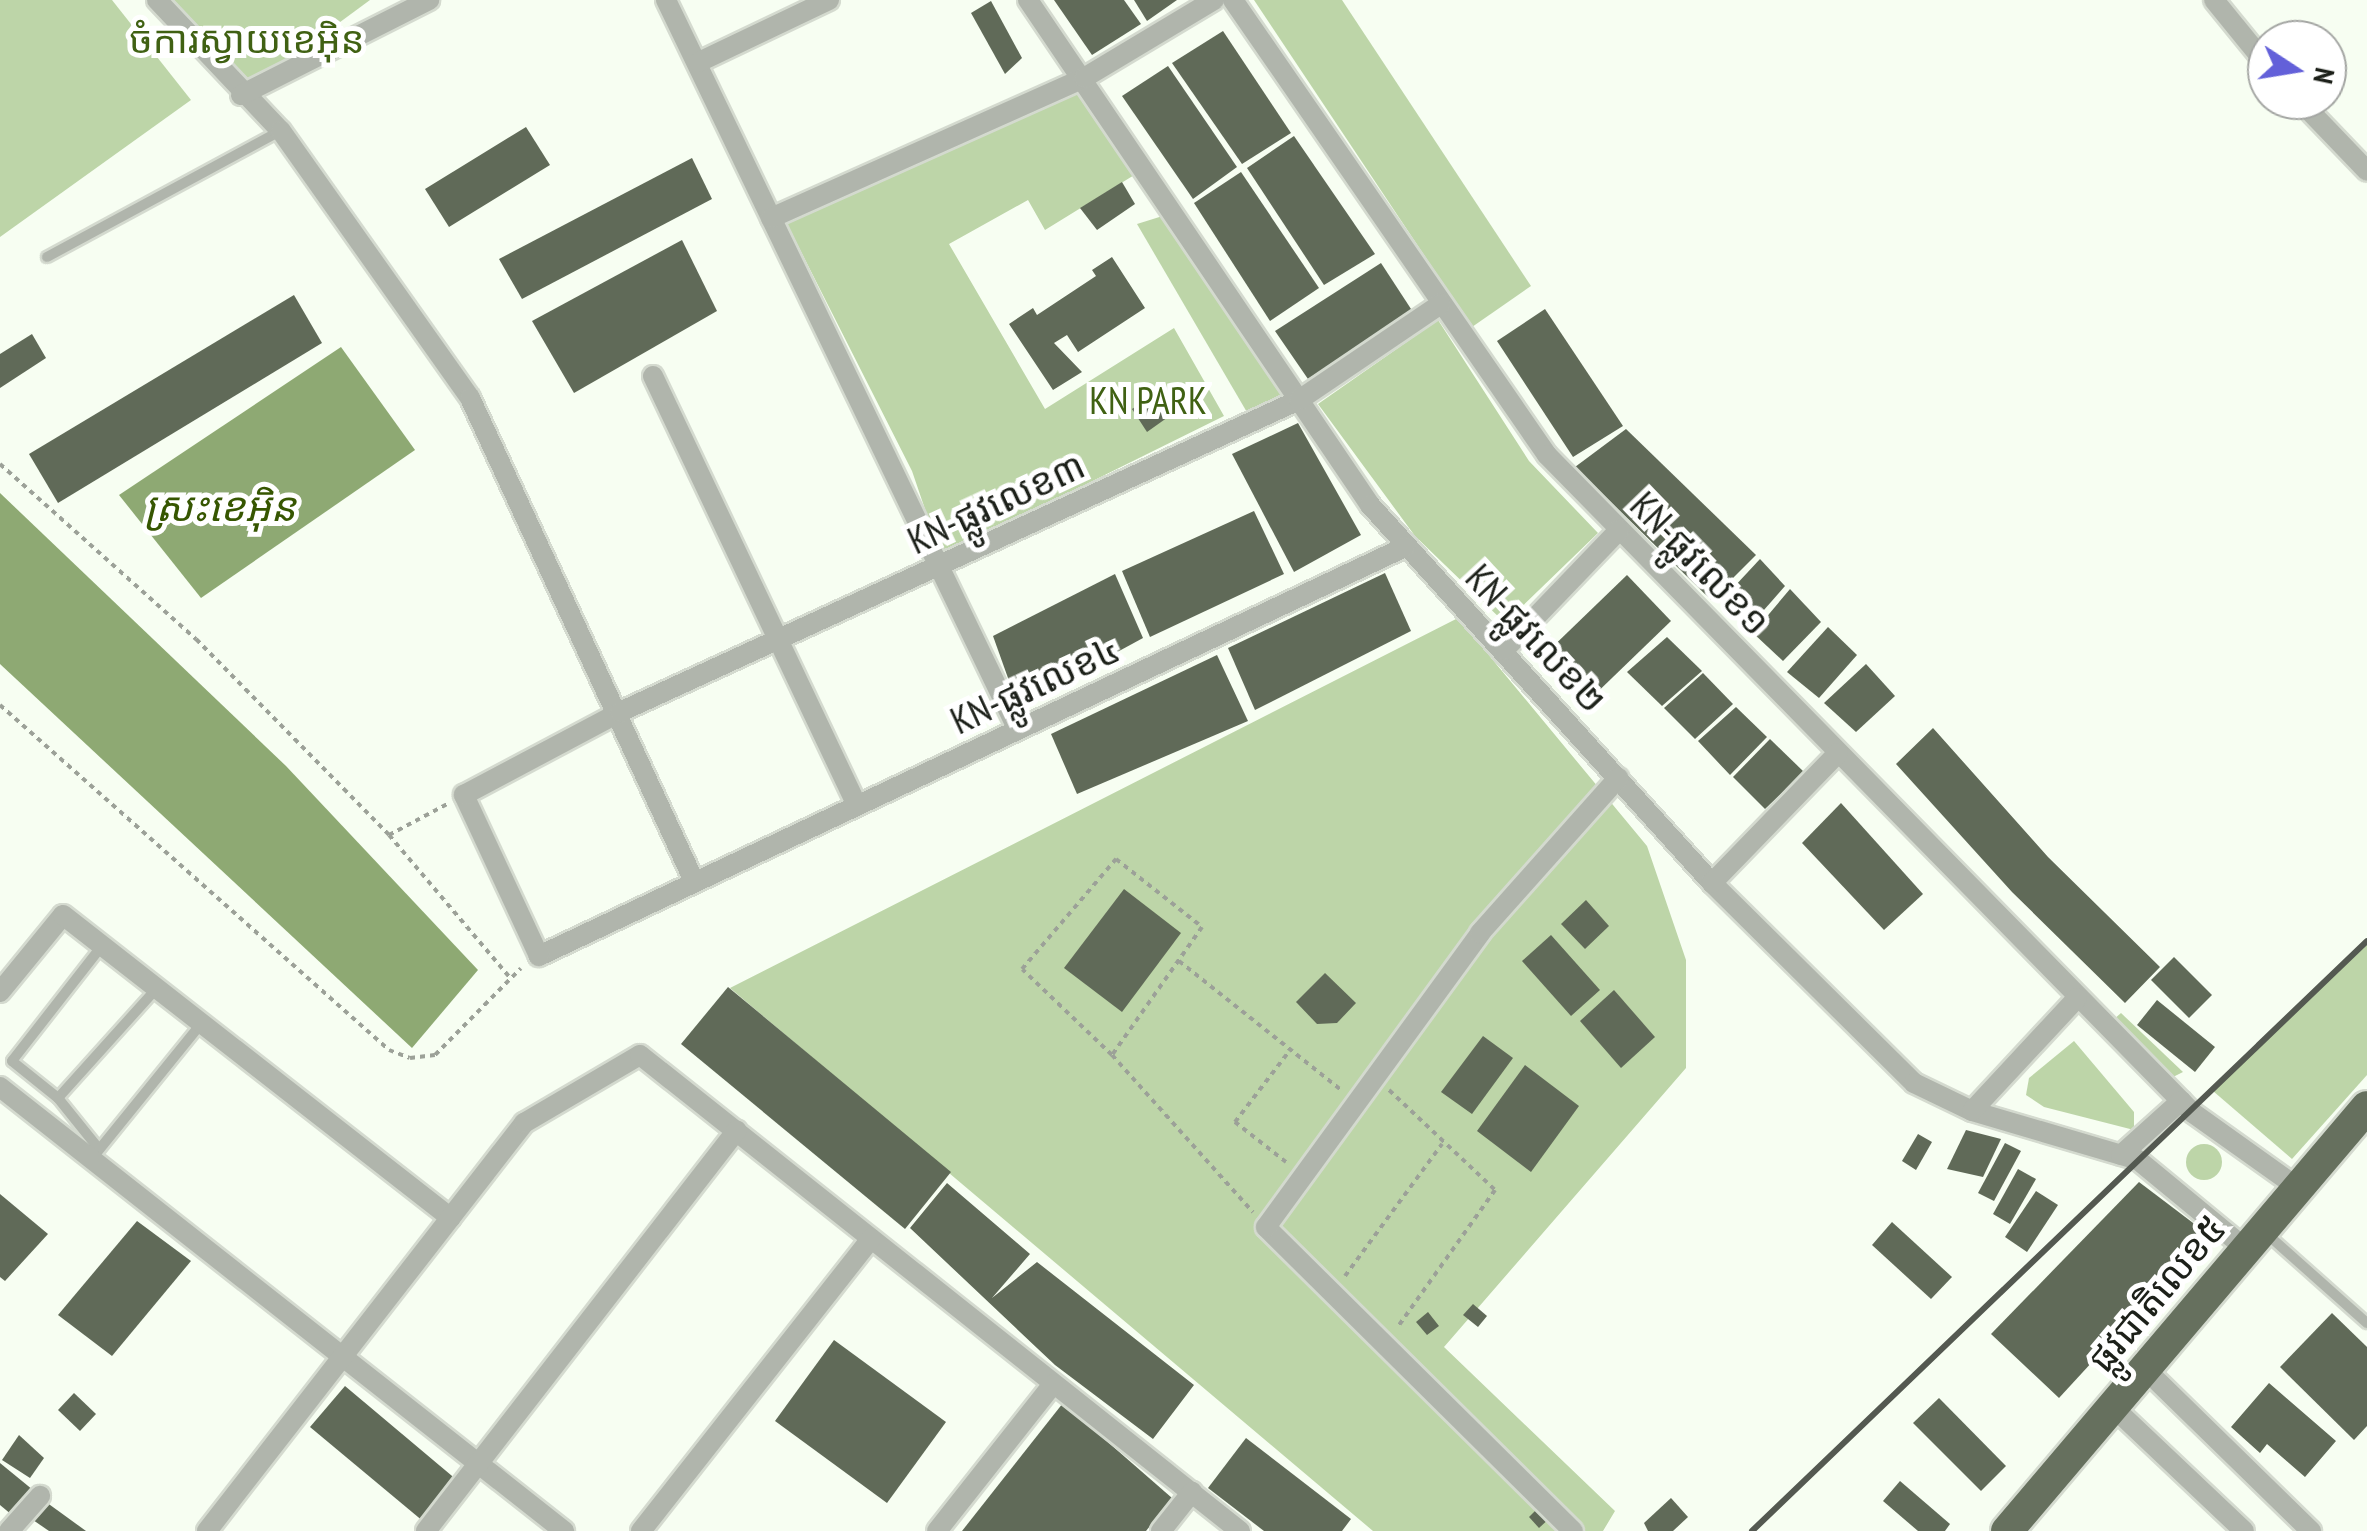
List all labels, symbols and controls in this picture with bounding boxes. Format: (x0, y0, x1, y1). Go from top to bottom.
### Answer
park label: ចំការស្វាយខេអ៊ិន (129, 16, 365, 62)
north arrow (2247, 20, 2347, 120)
text: N (2305, 65, 2345, 87)
park label: KN PARK (1089, 377, 1207, 423)
street label: KN-ផ្លូវលេខ៣ (900, 441, 1092, 563)
water label: ស្រះខេអ៊ិន (144, 482, 296, 530)
street label: KN-ផ្លូវលេខ១ (1622, 482, 1780, 644)
street label: KN-ផ្លូវលេខ២ (1457, 555, 1617, 721)
street label: KN-ផ្លូវលេខ៤ (943, 625, 1127, 743)
street label: ផ្លូវជាតិលេខ៥ (2077, 1205, 2235, 1381)

